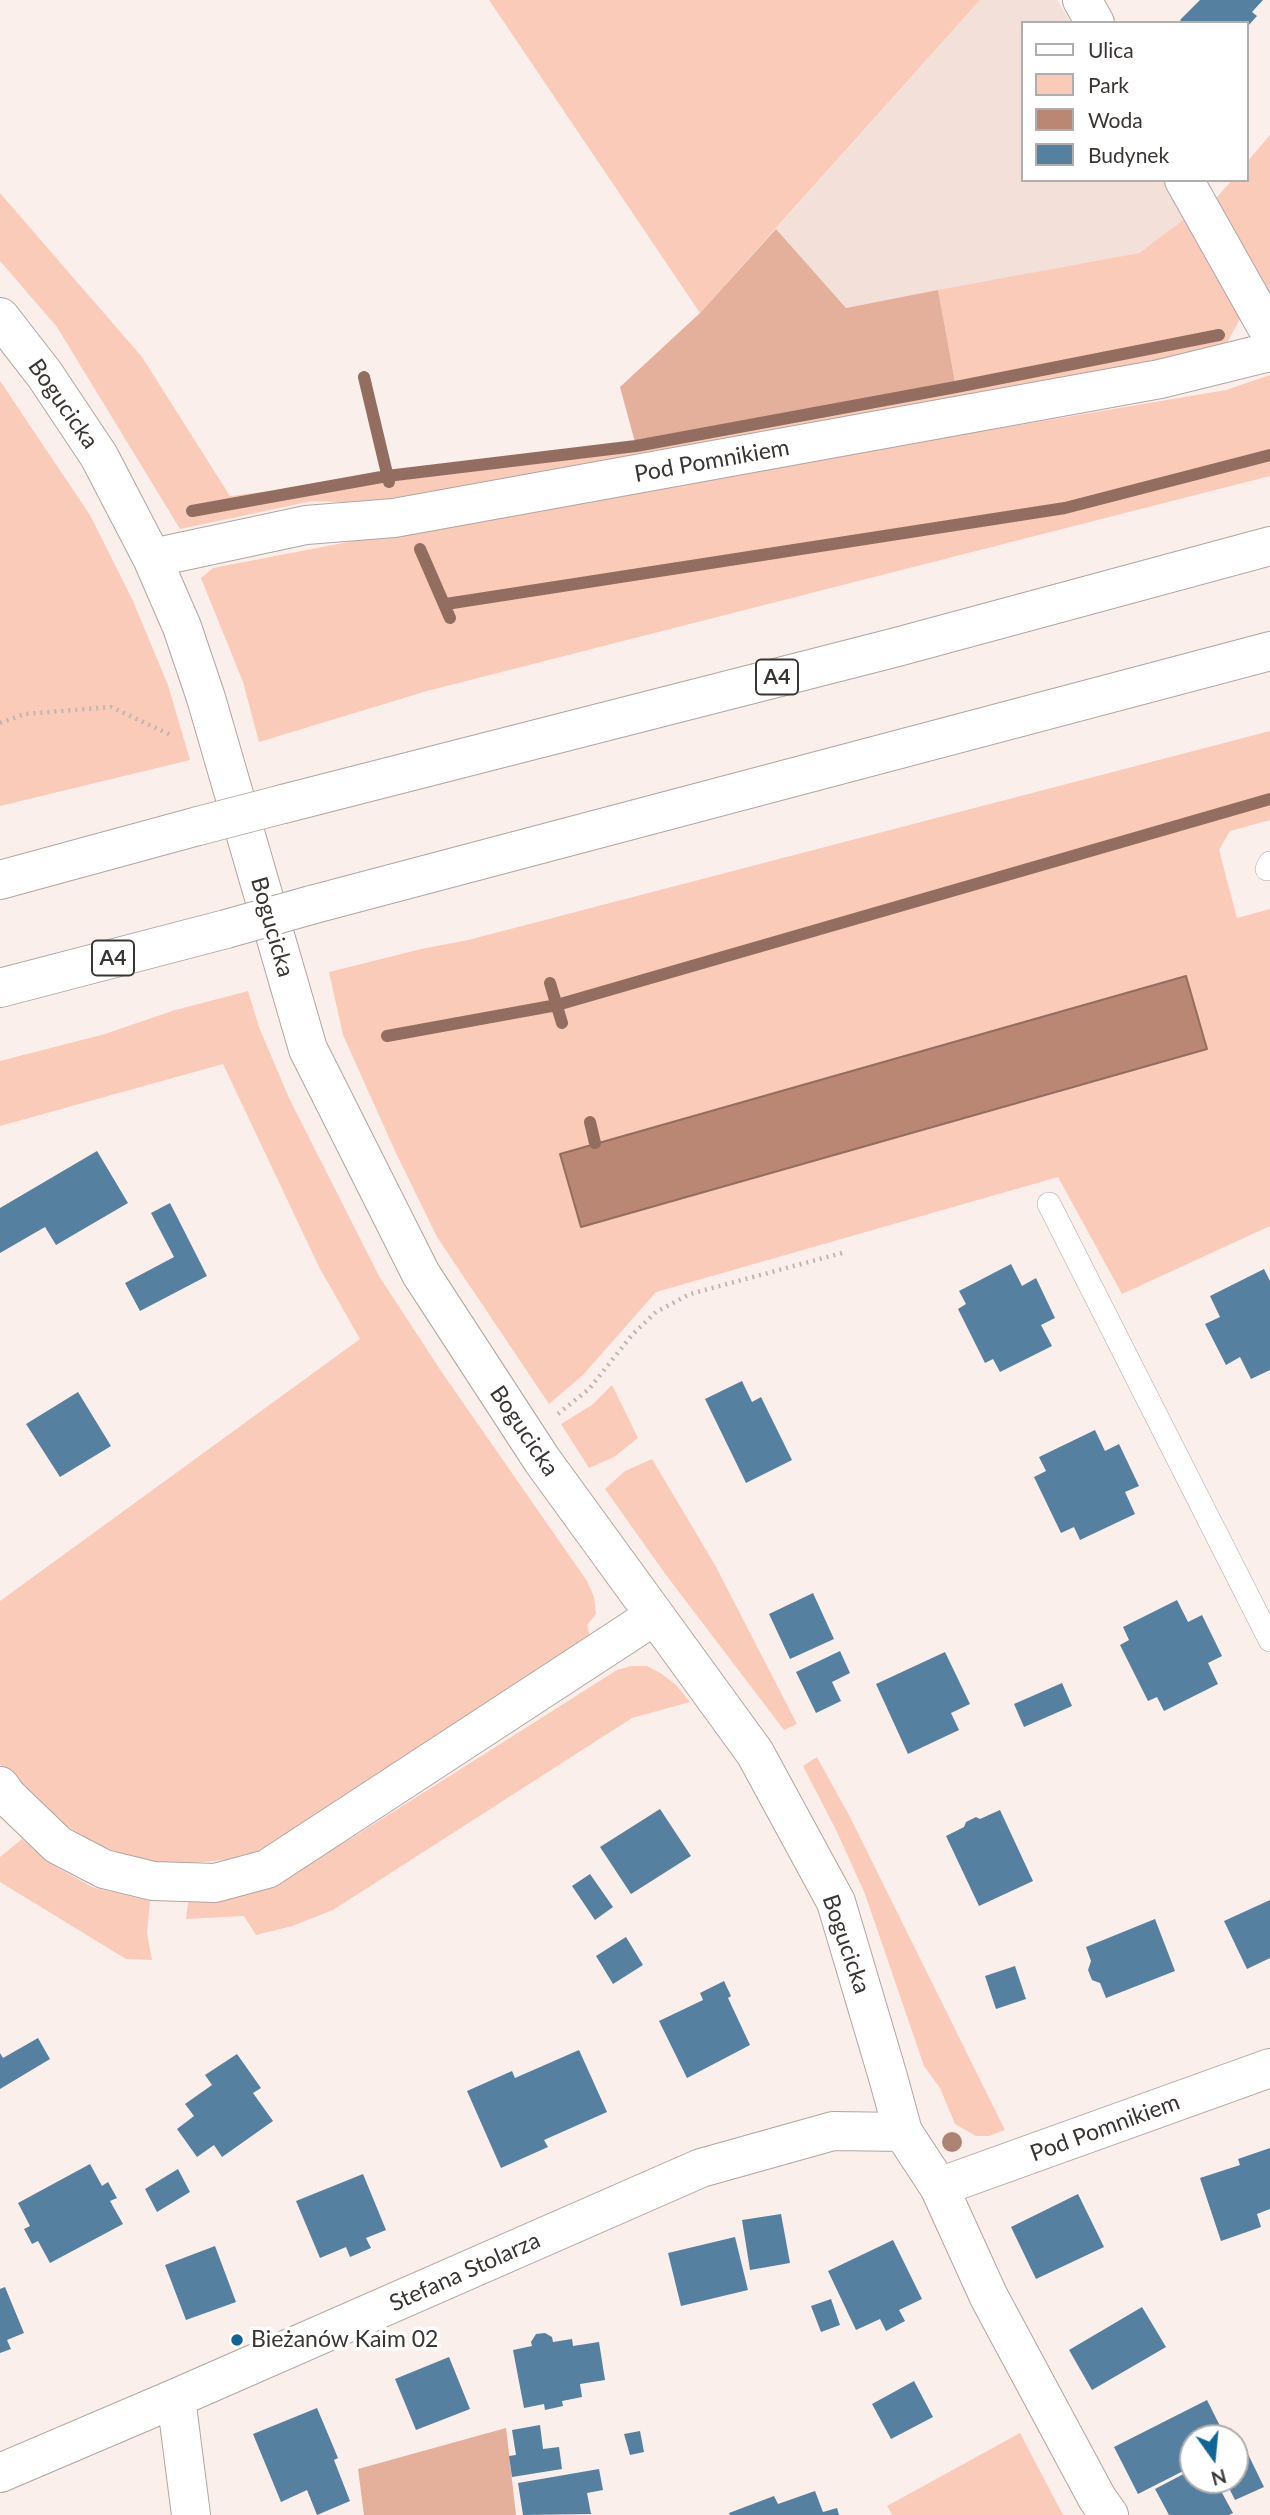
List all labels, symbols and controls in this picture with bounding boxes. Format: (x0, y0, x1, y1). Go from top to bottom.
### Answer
legend (1021, 21, 1249, 182)
text: Ulica (1088, 37, 1134, 62)
text: Park (1088, 72, 1129, 97)
text: Woda (1088, 107, 1143, 132)
text: Budynek (1088, 142, 1169, 167)
street label: Bogucicka (22, 354, 104, 454)
street label: Pod Pomnikiem (632, 434, 792, 488)
road number: A4 (756, 660, 798, 694)
street label: Bogucicka (245, 874, 299, 980)
road number: A4 (92, 940, 134, 976)
street label: Bogucicka (484, 1381, 564, 1481)
street label: Bogucicka (816, 1891, 876, 1997)
street label: Pod Pomnikiem (1027, 2088, 1183, 2168)
street label: Stefana Stolarza (385, 2226, 545, 2318)
place label: Bieżanów Kaim 02 (251, 2326, 438, 2354)
marker: Bieżanów Kaim 02 (229, 2332, 245, 2348)
north arrow (1179, 2424, 1249, 2494)
text: N (1209, 2465, 1229, 2491)

